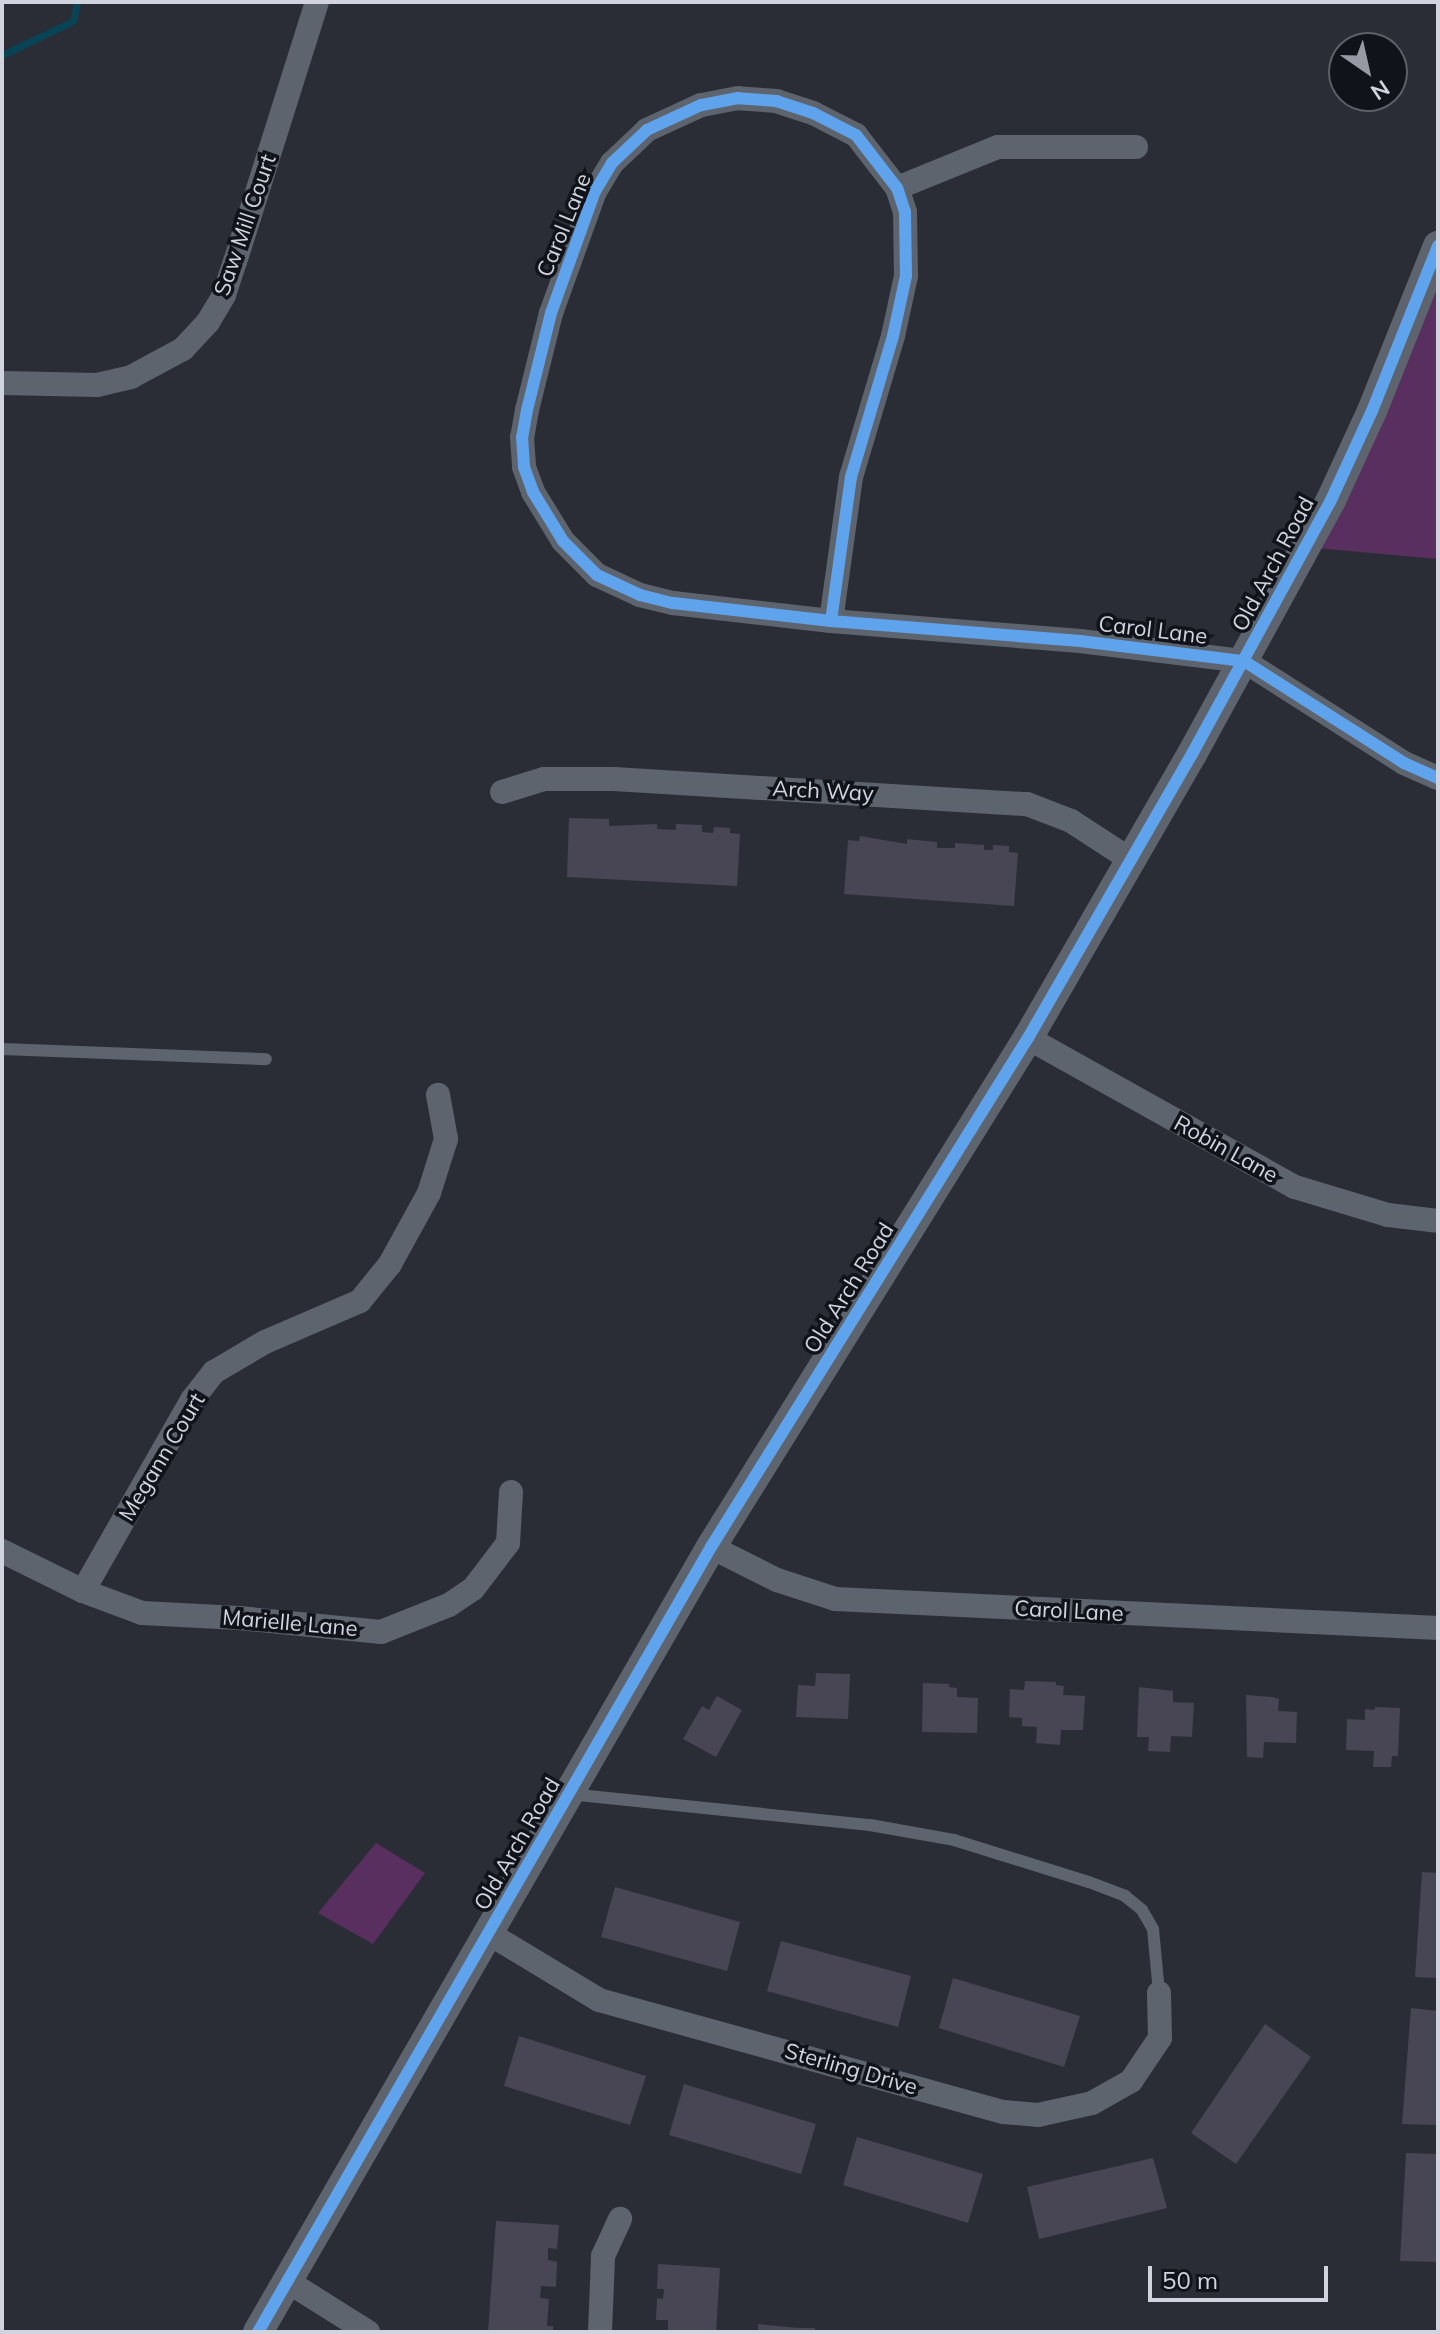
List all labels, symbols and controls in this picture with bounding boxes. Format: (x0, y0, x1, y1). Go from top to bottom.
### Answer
north arrow (1328, 32, 1408, 112)
text: N (1366, 74, 1395, 106)
street label: Saw Mill Court (208, 151, 282, 299)
street label: Carol Lane (531, 169, 597, 281)
street label: Old Arch Road (1226, 492, 1320, 636)
street label: Carol Lane (1097, 610, 1209, 650)
street label: Arch Way (772, 775, 874, 807)
street label: Robin Lane (1169, 1110, 1283, 1188)
street label: Old Arch Road (798, 1218, 900, 1358)
street label: Megann Court (113, 1388, 211, 1526)
street label: Carol Lane (1014, 1595, 1124, 1627)
street label: Marielle Lane (221, 1604, 359, 1642)
street label: Old Arch Road (468, 1773, 566, 1915)
street label: Sterling Drive (782, 2037, 920, 2101)
scale bar (1152, 2250, 1332, 2300)
text: 50 m (1162, 2265, 1218, 2295)

